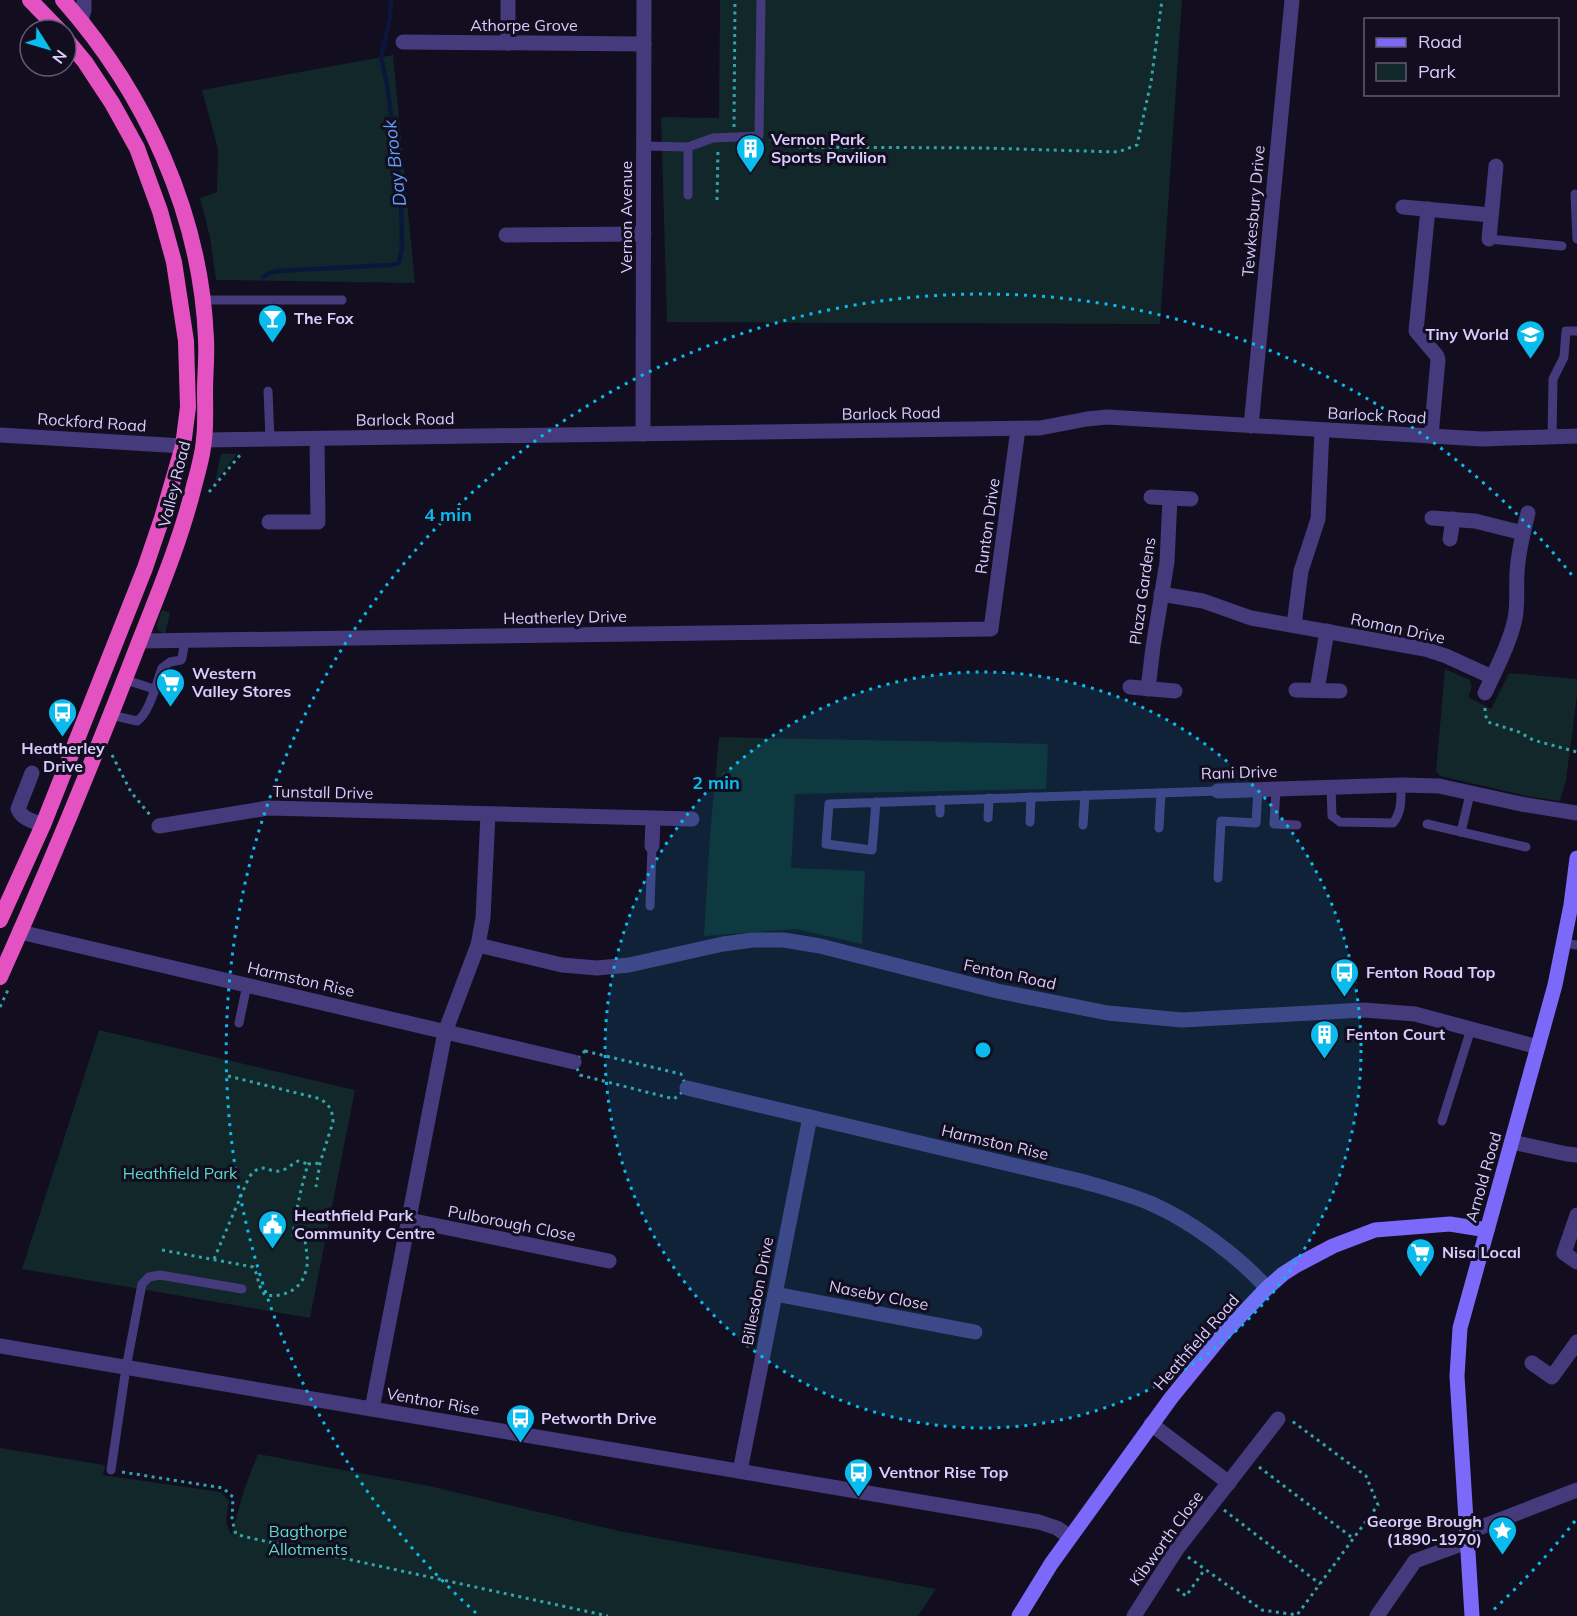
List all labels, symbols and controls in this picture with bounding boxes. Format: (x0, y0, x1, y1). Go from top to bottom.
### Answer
street label: Athorpe Grove (470, 15, 578, 35)
north arrow (18, 18, 78, 78)
legend (1364, 18, 1559, 96)
text: Road (1418, 30, 1462, 53)
text: N (48, 46, 72, 68)
text: Park (1418, 60, 1457, 83)
water label: Day Brook (378, 118, 411, 208)
place label: Vernon Park Sports Pavilion (770, 129, 886, 167)
building icon: Vernon Park Sports Pavilion (734, 132, 766, 174)
street label: Tewkesbury Drive (1237, 144, 1269, 278)
street label: Vernon Avenue (616, 161, 636, 273)
bar icon: The Fox (257, 302, 289, 344)
place label: The Fox (294, 308, 354, 328)
school or university icon: Tiny World (1514, 318, 1546, 360)
place label: Tiny World (1425, 324, 1509, 344)
street label: Barlock Road (841, 402, 941, 424)
street label: Barlock Road (1327, 402, 1427, 428)
street label: Rockford Road (37, 408, 147, 436)
street label: Barlock Road (355, 408, 455, 430)
street label: Valley Road (154, 439, 194, 529)
street label: Runton Drive (970, 477, 1004, 575)
text: 4 min (424, 503, 472, 526)
street label: Plaza Gardens (1125, 536, 1159, 646)
street label: Heatherley Drive (503, 606, 627, 628)
street label: Roman Drive (1349, 608, 1447, 648)
place label: Western Valley Stores (191, 663, 291, 701)
supermarket icon: Western Valley Stores (155, 666, 187, 708)
bus stop icon: Heatherley Drive (47, 696, 79, 738)
place label: Heatherley Drive (21, 738, 105, 776)
street label: Rani Drive (1200, 761, 1278, 783)
text: 2 min (692, 771, 740, 794)
street label: Tunstall Drive (273, 781, 373, 803)
street label: Fenton Road (962, 954, 1058, 994)
bus stop icon: Fenton Road Top (1329, 956, 1361, 998)
street label: Harmston Rise (246, 957, 356, 1001)
place label: Fenton Road Top (1366, 962, 1496, 982)
building icon: Fenton Court (1309, 1018, 1341, 1060)
place label: Fenton Court (1346, 1024, 1445, 1044)
centre of rings (973, 1040, 993, 1060)
street label: Harmston Rise (940, 1120, 1050, 1164)
street label: Arnold Road (1461, 1130, 1505, 1224)
park label: Heathfield Park (123, 1163, 238, 1183)
street label: Pulborough Close (446, 1201, 578, 1245)
place label: Heathfield Park Community Centre (294, 1205, 435, 1243)
public building icon: Heathfield Park Community Centre (257, 1208, 289, 1250)
street label: Billesdon Drive (737, 1235, 777, 1347)
supermarket icon: Nisa Local (1405, 1236, 1437, 1278)
place label: Nisa Local (1442, 1242, 1521, 1262)
street label: Naseby Close (828, 1276, 930, 1314)
street label: Heathfield Road (1149, 1290, 1243, 1394)
street label: Ventnor Rise (385, 1383, 481, 1419)
bus stop icon: Petworth Drive (504, 1402, 536, 1444)
place label: Petworth Drive (541, 1408, 657, 1428)
bus stop icon: Ventnor Rise Top (842, 1456, 874, 1498)
place label: Ventnor Rise Top (878, 1462, 1009, 1482)
street label: Kibworth Close (1125, 1487, 1207, 1589)
place label: George Brough (1890-1970) (1367, 1511, 1482, 1549)
place icon: George Brough (1890-1970) (1487, 1514, 1519, 1556)
park label: Bagthorpe Allotments (268, 1521, 348, 1559)

